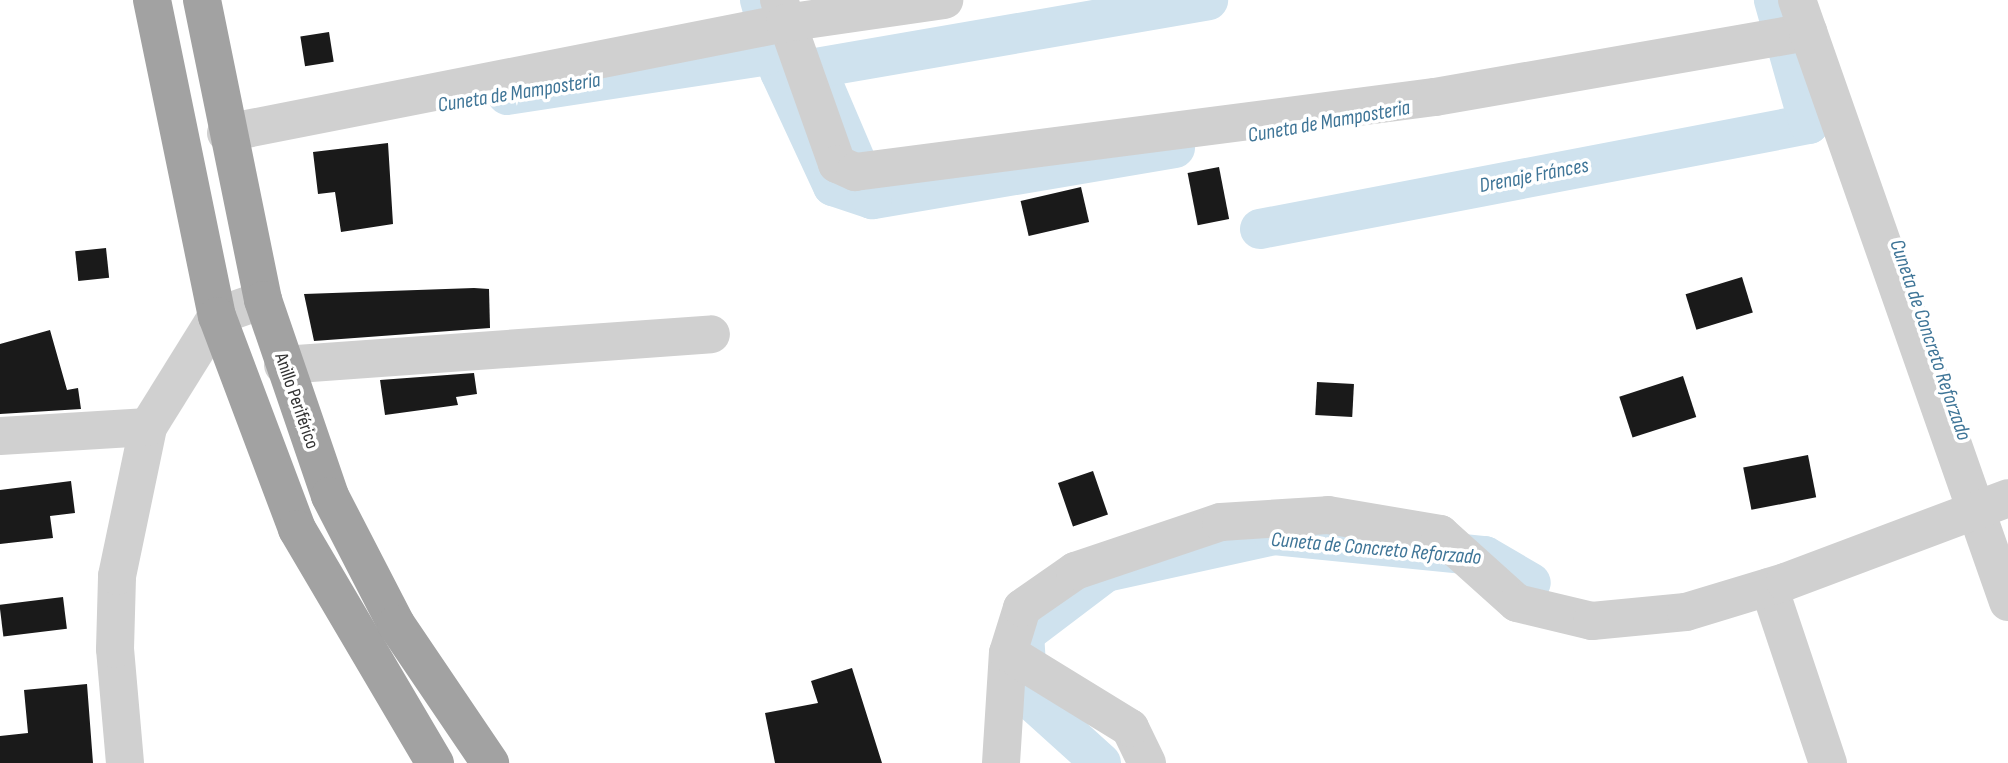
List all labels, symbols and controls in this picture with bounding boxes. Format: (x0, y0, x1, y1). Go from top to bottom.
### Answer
water label: Cuneta de Mamposteria (436, 68, 602, 118)
water label: Cuneta de Mamposteria (1246, 95, 1412, 149)
water label: Drenaje Fránces (1477, 153, 1591, 199)
water label: Cuneta de Concreto Reforzado (1884, 236, 1976, 444)
street label: Anillo Periférico (269, 350, 323, 452)
water label: Cuneta de Concreto Reforzado (1270, 527, 1482, 571)

